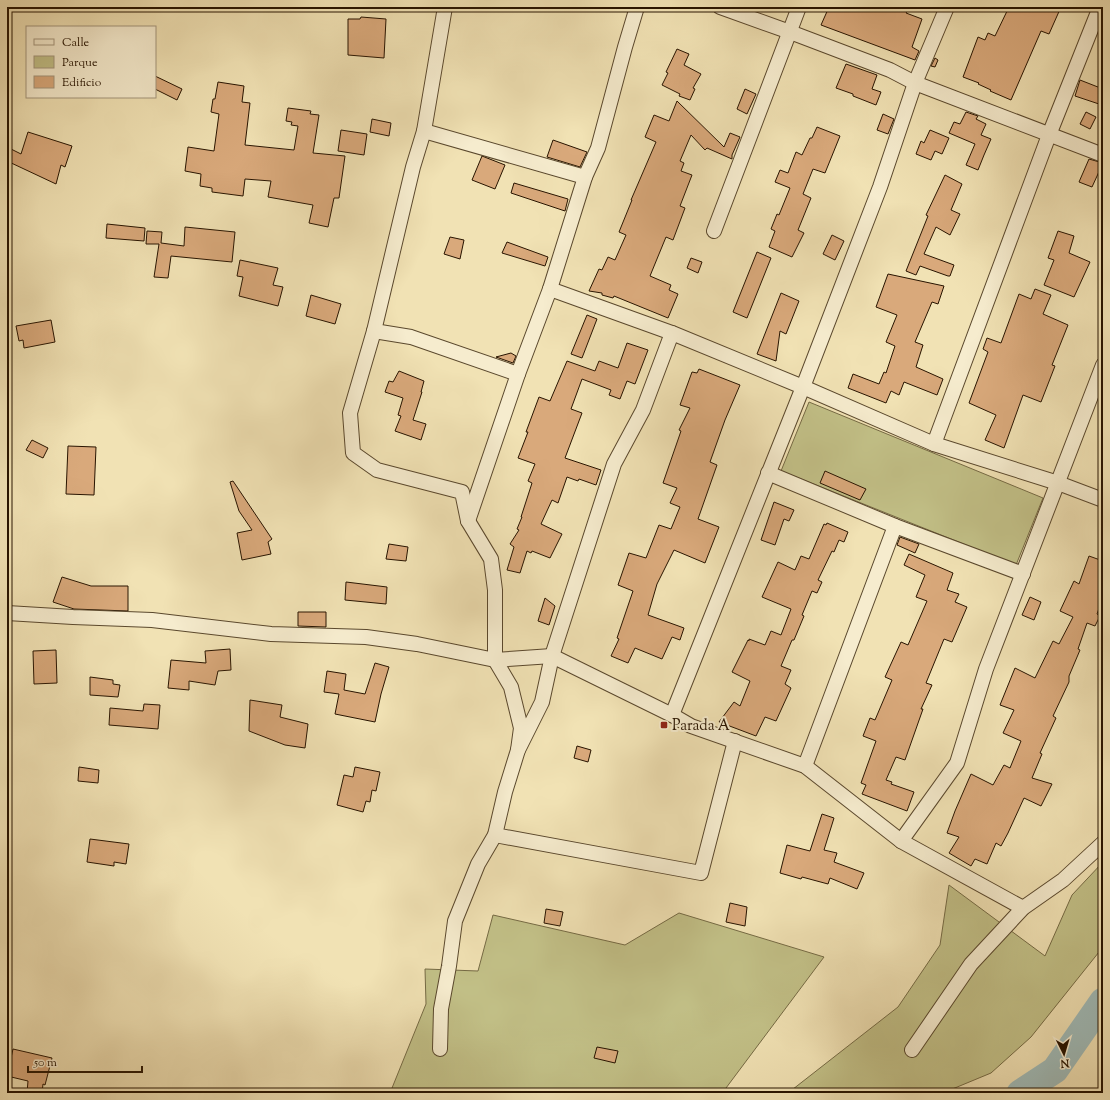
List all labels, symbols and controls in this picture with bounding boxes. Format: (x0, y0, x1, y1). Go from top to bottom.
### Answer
legend (26, 26, 156, 98)
text: Calle (62, 34, 90, 52)
text: Parque (62, 54, 98, 72)
text: Edificio (62, 74, 102, 92)
place label: Parada A (672, 716, 730, 737)
marker: Parada A (659, 720, 669, 730)
north arrow (1044, 1034, 1084, 1074)
scale bar (28, 1048, 142, 1074)
text: 50 m (33, 1054, 57, 1072)
text: N (1059, 1055, 1071, 1071)

